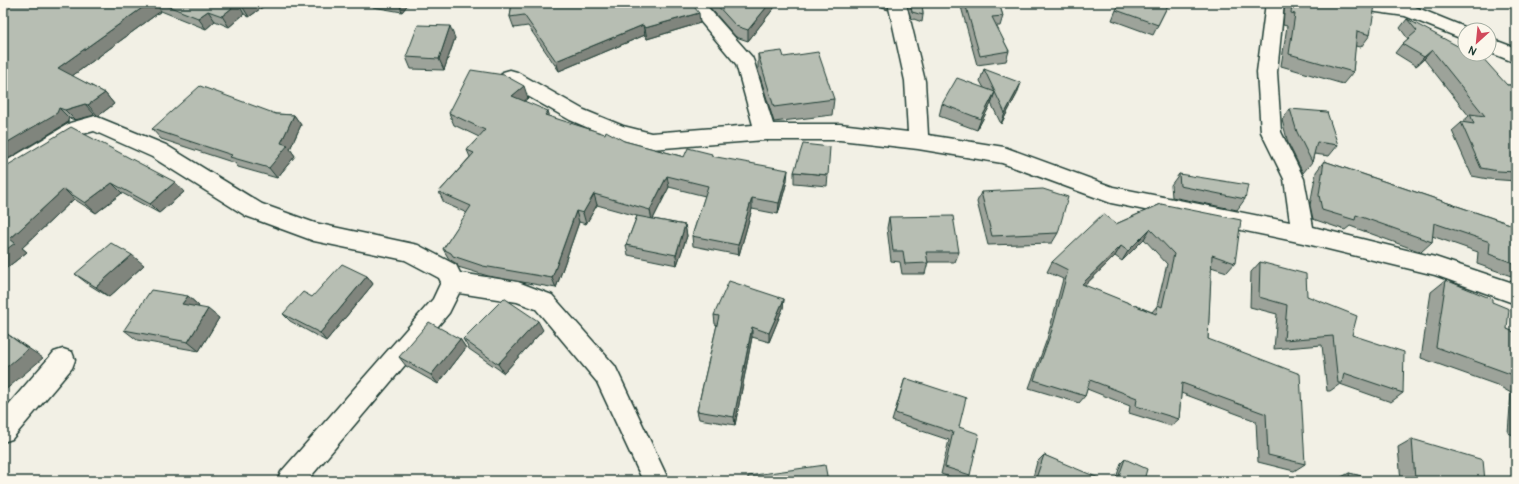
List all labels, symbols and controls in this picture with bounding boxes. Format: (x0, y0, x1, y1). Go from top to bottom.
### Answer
north arrow (1457, 22, 1497, 62)
text: N (1466, 43, 1479, 58)

